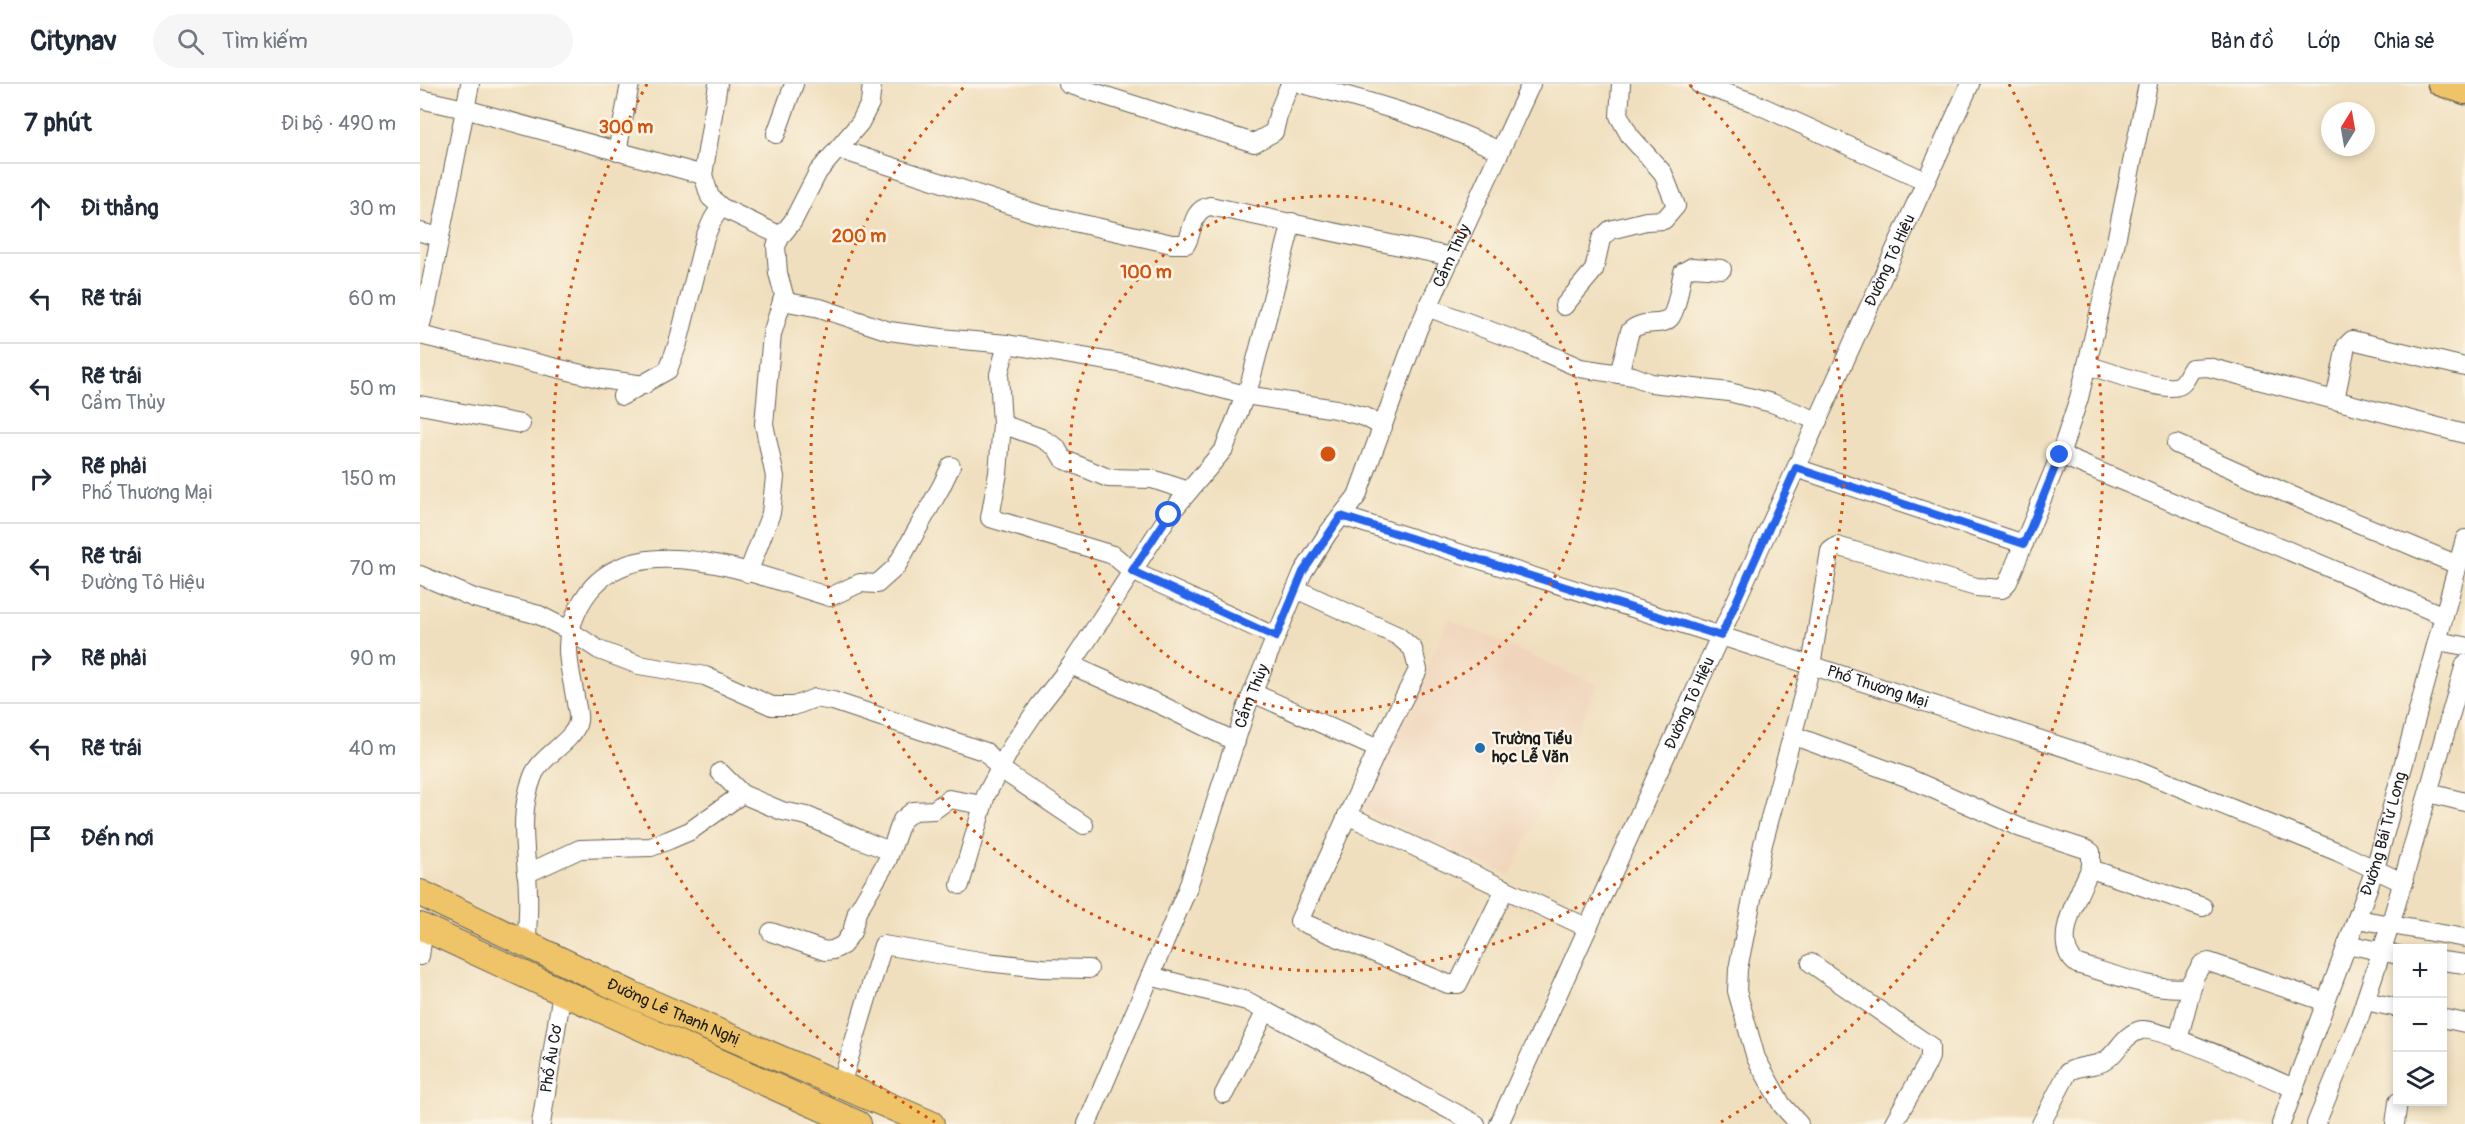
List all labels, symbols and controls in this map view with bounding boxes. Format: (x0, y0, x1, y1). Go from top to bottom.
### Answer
search box (153, 14, 573, 68)
text: Citynav (30, 24, 117, 59)
icon: search (174, 25, 207, 58)
text: Tìm kiếm (222, 27, 308, 55)
text: Bản đồ (2210, 28, 2274, 55)
text: Lớp (2307, 28, 2340, 55)
text: Chia sẻ (2373, 28, 2435, 55)
north arrow (2321, 102, 2375, 156)
text: 7 phút (24, 107, 92, 139)
text: Đi bộ · 490 m (281, 111, 396, 136)
text: 300 m (599, 116, 653, 139)
icon: ahead (24, 192, 57, 225)
text: Đi thẳng (81, 194, 159, 222)
text: 30 m (349, 196, 396, 221)
street label: Đường Tô Hiệu (1860, 211, 1920, 310)
street label: Cẩm Thủy (1429, 221, 1475, 291)
text: 200 m (832, 225, 886, 248)
text: 100 m (1120, 261, 1172, 284)
icon: left (24, 282, 57, 315)
text: Rẽ trái (81, 284, 141, 312)
text: 60 m (349, 286, 396, 311)
text: Rẽ trái (81, 362, 141, 390)
icon: left (24, 372, 57, 405)
text: 50 m (349, 376, 396, 401)
text: Cẩm Thủy (81, 390, 165, 415)
route end (2046, 441, 2072, 467)
centre of rings (1318, 444, 1338, 464)
text: Rẽ phải (81, 452, 146, 480)
icon: right (24, 462, 57, 495)
text: 150 m (342, 466, 396, 491)
text: Phố Thương Mại (81, 480, 212, 505)
route start (1155, 501, 1181, 527)
text: Rẽ trái (81, 542, 141, 570)
icon: left (24, 552, 57, 585)
text: 70 m (350, 556, 396, 581)
text: Đường Tô Hiệu (81, 570, 205, 595)
icon: right (24, 642, 57, 675)
text: Rẽ phải (81, 644, 146, 672)
text: 90 m (350, 646, 396, 671)
street label: Đường Tô Hiệu (1660, 654, 1719, 753)
street label: Cẩm Thủy (1230, 661, 1274, 731)
street label: Phố Thương Mại (1824, 661, 1931, 713)
place label: Trường Tiểu học Lễ Văn (1491, 729, 1572, 767)
icon: left (24, 732, 57, 765)
text: Rẽ trái (81, 734, 141, 762)
text: 40 m (349, 736, 396, 761)
marker: Trường Tiểu học Lễ Văn (1473, 741, 1487, 755)
street label: Đường Bái Tử Long (2356, 769, 2411, 899)
icon: arrive (24, 822, 57, 855)
text: Đến nơi (81, 824, 153, 852)
map controls (2393, 944, 2447, 1106)
button: + (2393, 944, 2447, 998)
street label: Đường Lê Thanh Nghị (603, 974, 743, 1050)
button: − (2393, 998, 2447, 1052)
street label: Phố Âu Cơ (536, 1022, 567, 1094)
button: layers (2393, 1052, 2447, 1106)

